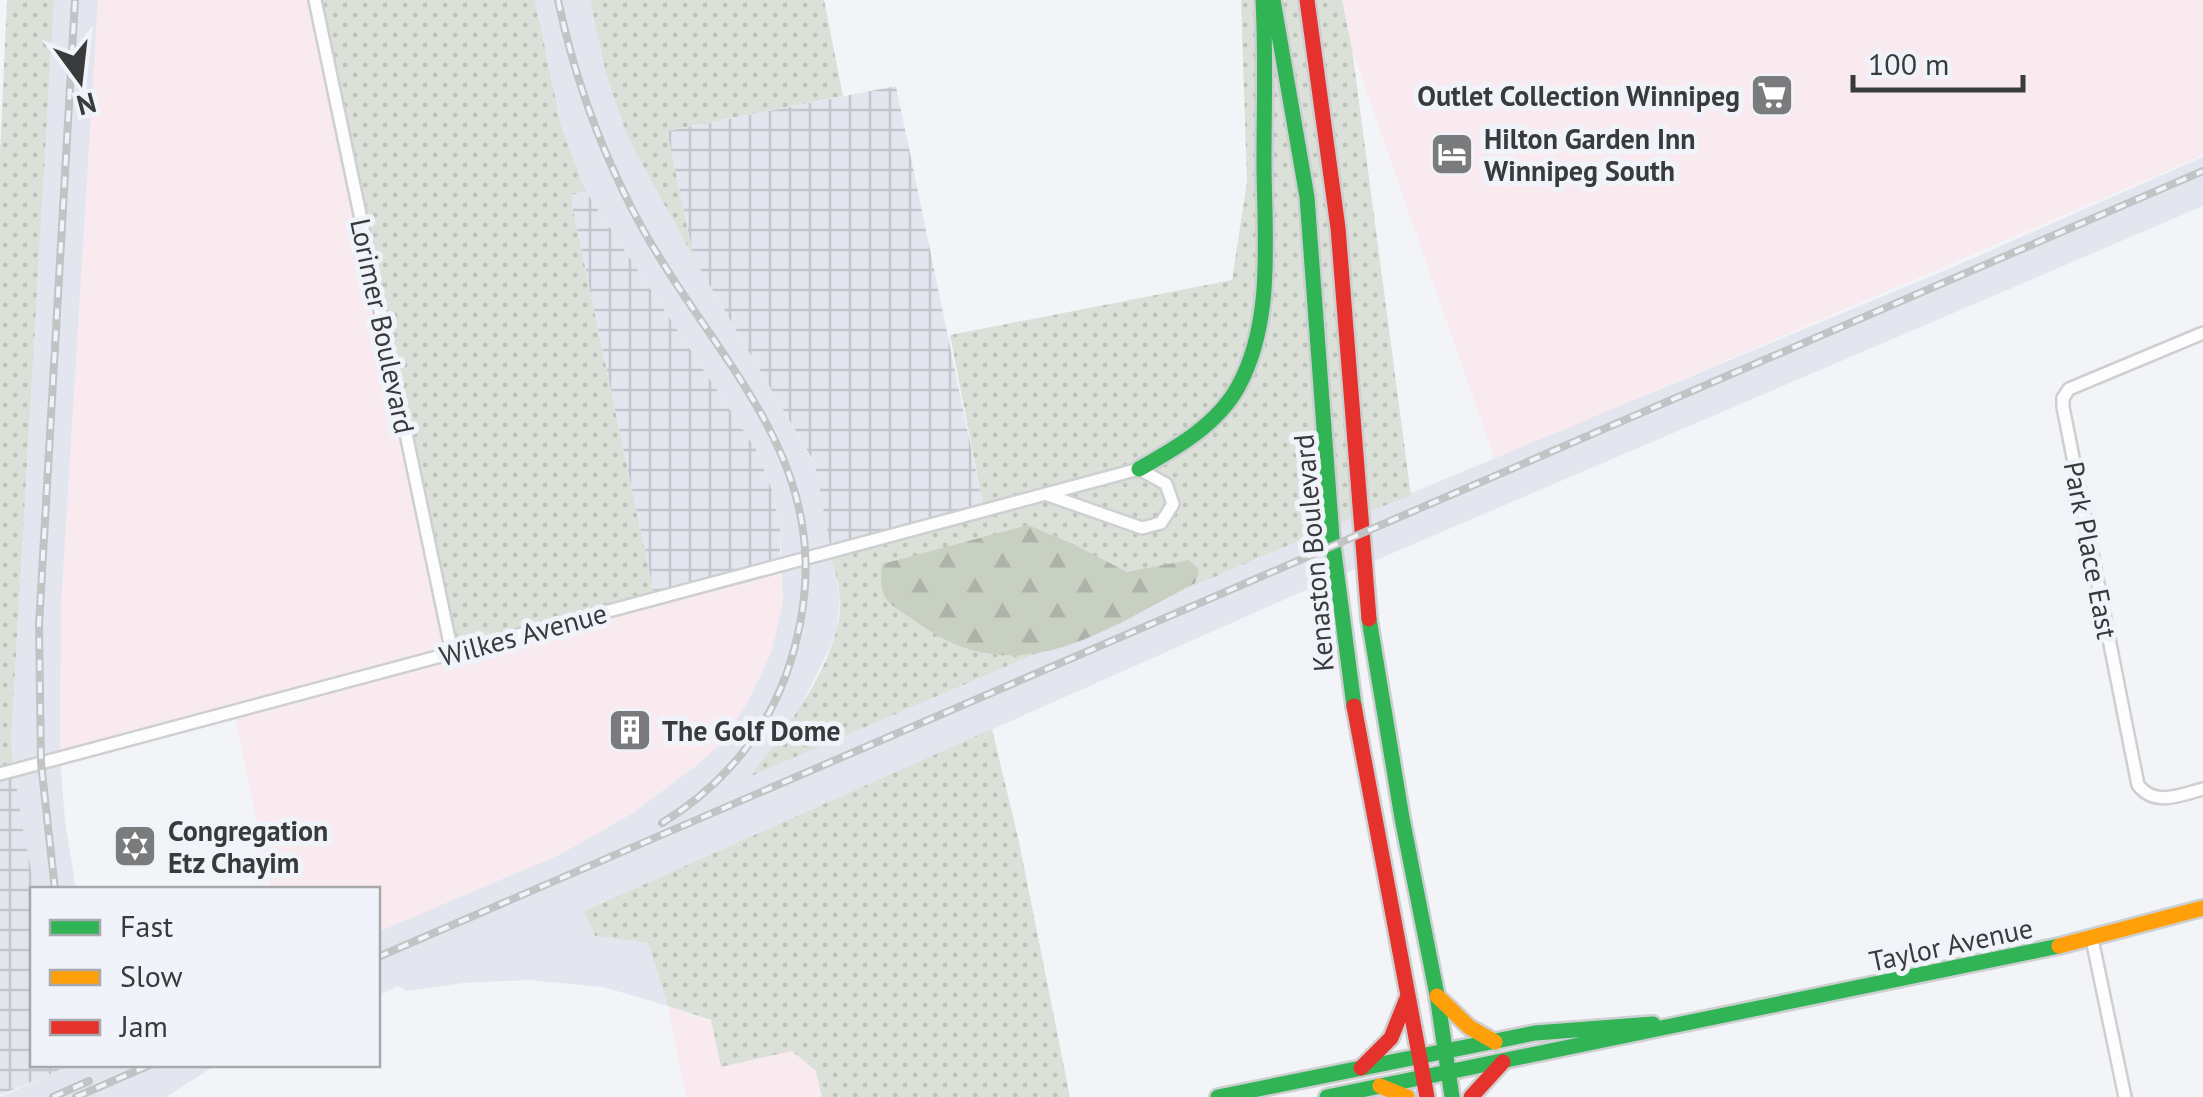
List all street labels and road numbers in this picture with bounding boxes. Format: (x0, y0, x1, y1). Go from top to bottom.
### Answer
street label: Lorimer Boulevard (342, 215, 424, 437)
street label: Kenaston Boulevard (1284, 433, 1342, 673)
street label: Park Place East (2056, 458, 2126, 642)
street label: Wilkes Avenue (435, 594, 611, 674)
street label: Taylor Avenue (1866, 909, 2036, 979)

